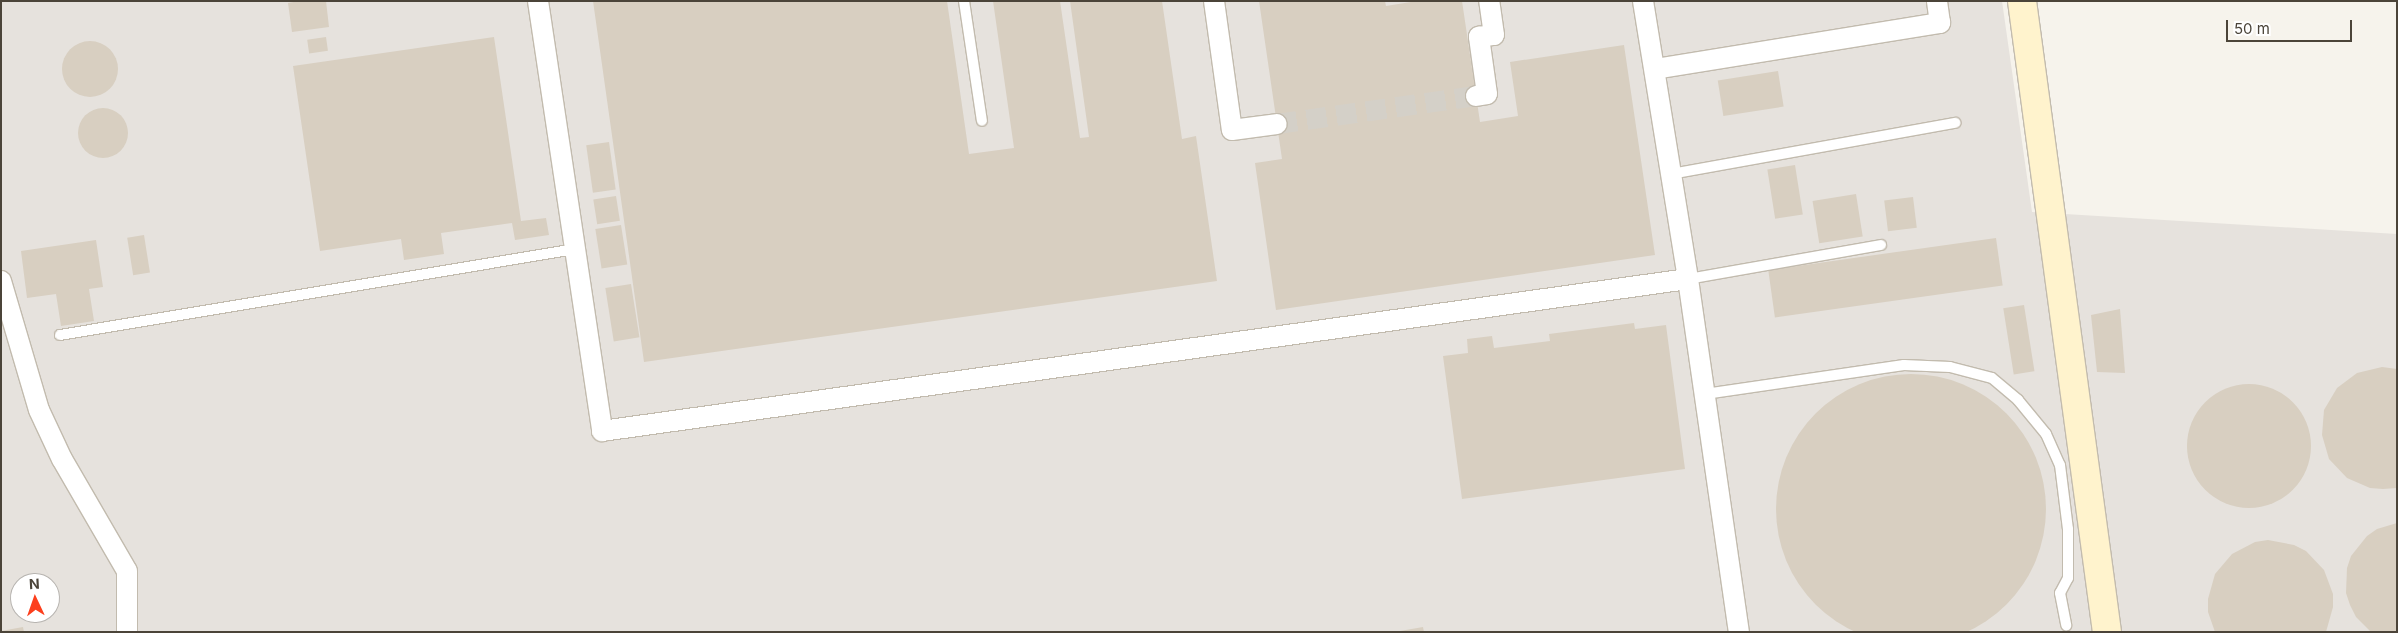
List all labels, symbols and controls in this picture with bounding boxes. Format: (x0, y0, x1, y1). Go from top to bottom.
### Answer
scale bar (2228, 10, 2354, 42)
text: 50 m (2234, 19, 2270, 38)
north arrow (10, 573, 60, 623)
text: N (28, 575, 40, 592)

